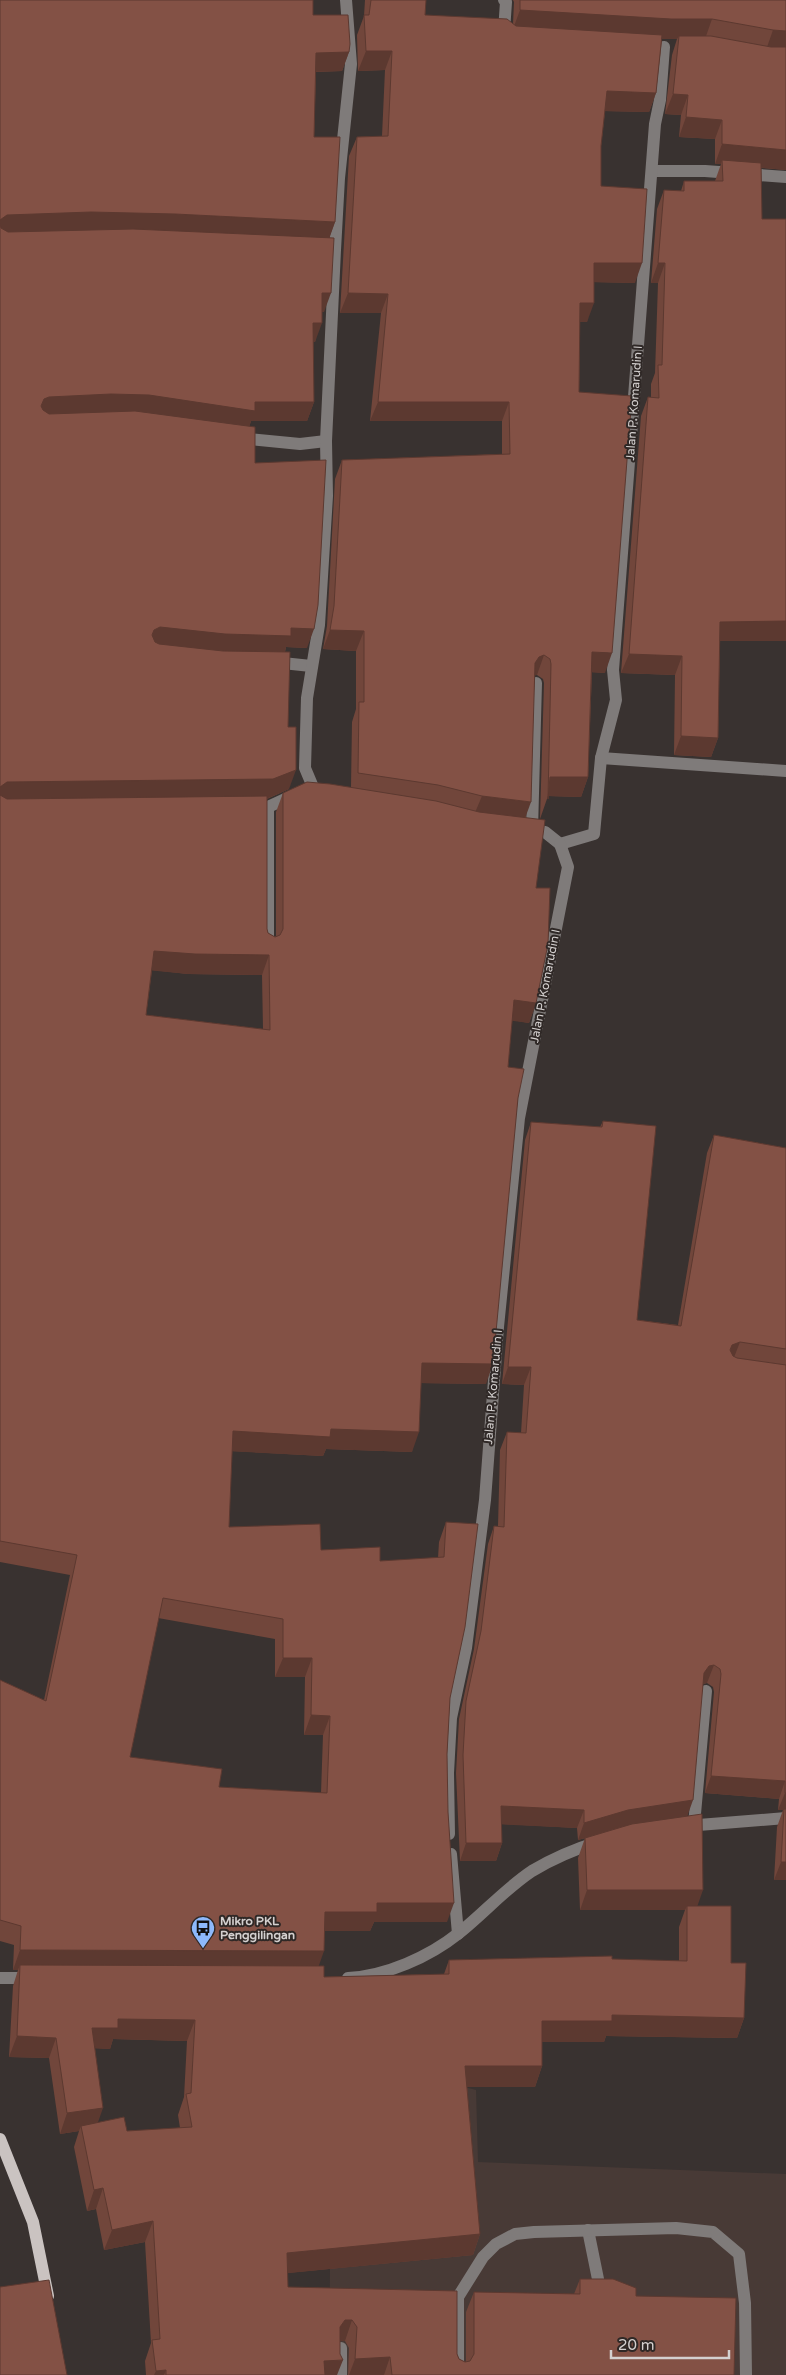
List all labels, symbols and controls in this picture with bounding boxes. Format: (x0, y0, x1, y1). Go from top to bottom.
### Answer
street label: Jalan P. Komarudin I (623, 345, 645, 461)
street label: Jalan P. Komarudin I (527, 928, 563, 1044)
street label: Jalan P. Komarudin I (481, 1329, 505, 1445)
place label: Mikro PKL Penggilingan (220, 1914, 295, 1943)
bus stop icon: Mikro PKL Penggilingan (190, 1915, 216, 1949)
scale bar (611, 2328, 728, 2360)
text: 20 m (618, 2336, 655, 2354)

